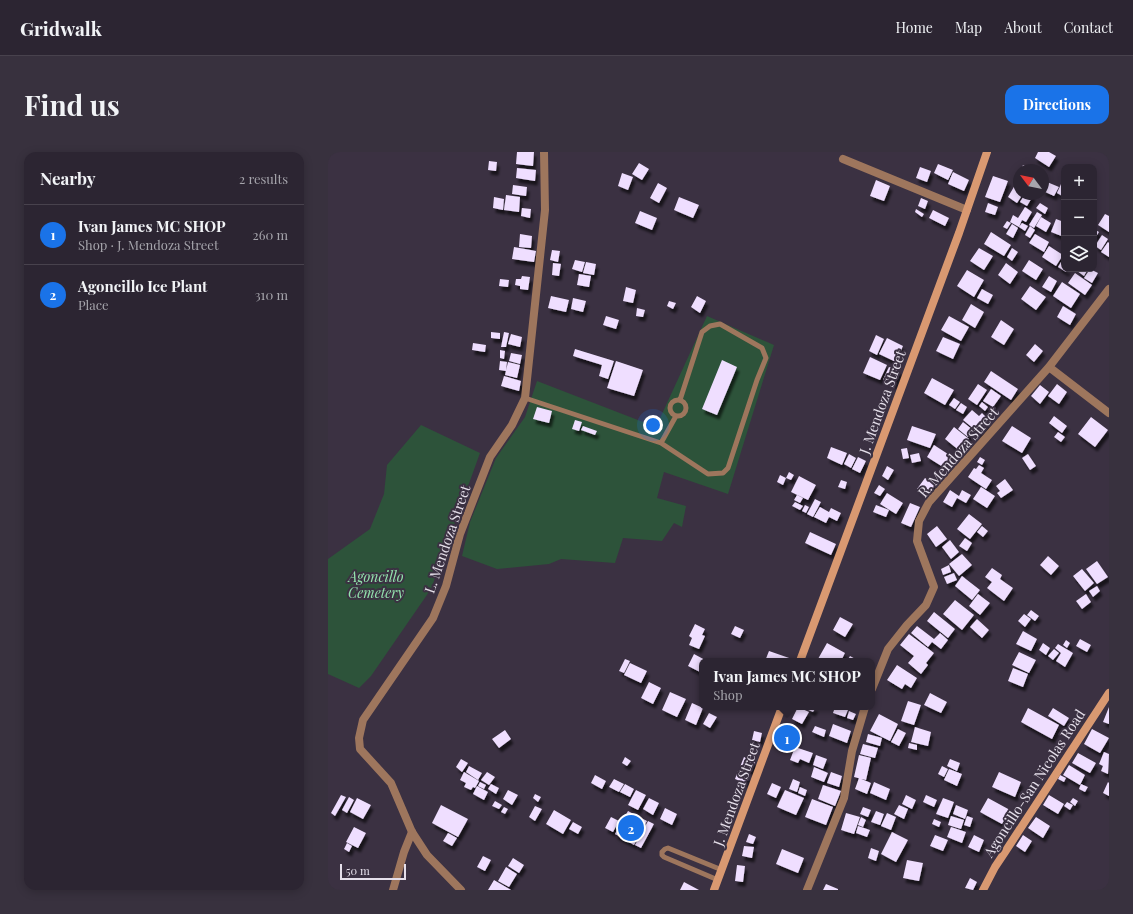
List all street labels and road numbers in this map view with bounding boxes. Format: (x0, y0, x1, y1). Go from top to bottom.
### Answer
street label: J. Mendoza Street (854, 347, 910, 457)
street label: R. Mendoza Street (913, 402, 1003, 501)
street label: L. Mendoza Street (420, 482, 475, 596)
street label: Agoncillo-San Nicolas Road (978, 705, 1089, 861)
street label: J. Mendoza Street (708, 739, 764, 849)

